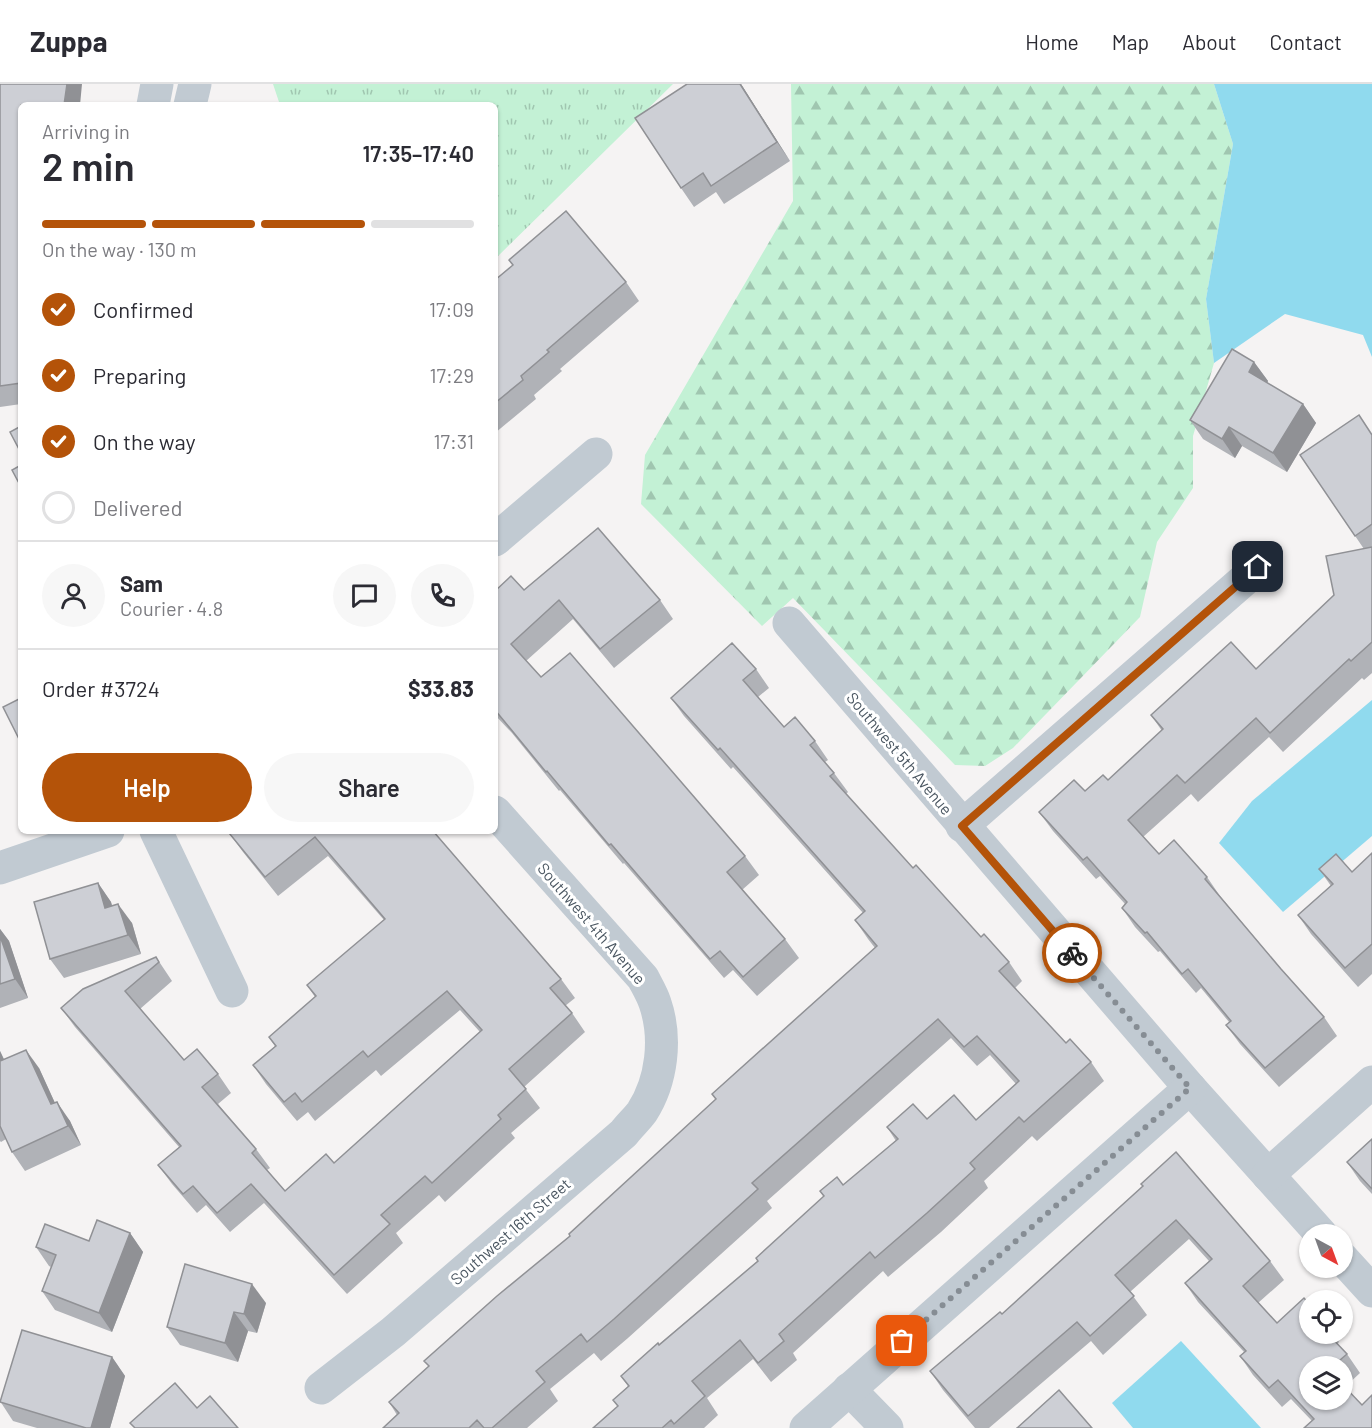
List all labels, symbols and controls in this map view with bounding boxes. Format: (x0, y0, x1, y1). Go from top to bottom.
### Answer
text: Zuppa (30, 24, 107, 58)
text: Home (1025, 29, 1079, 54)
text: Map (1112, 29, 1149, 54)
text: About (1182, 29, 1237, 54)
text: Contact (1270, 29, 1342, 54)
text: Arriving in (42, 119, 130, 143)
text: 17:35–17:40 (362, 140, 474, 166)
text: 2 min (42, 142, 135, 189)
text: On the way · 130 m (42, 237, 197, 261)
icon: check (42, 293, 75, 326)
text: Confirmed (93, 296, 193, 322)
text: 17:09 (429, 297, 474, 321)
icon: check (42, 359, 75, 392)
text: Preparing (93, 362, 186, 388)
text: 17:29 (430, 363, 474, 387)
icon: check (42, 425, 75, 458)
text: On the way (93, 428, 196, 454)
text: 17:31 (434, 429, 474, 453)
text: Delivered (93, 494, 182, 520)
pin (1232, 541, 1283, 592)
icon: home (1241, 550, 1274, 583)
button: person (42, 564, 105, 627)
button: chat (333, 564, 396, 627)
button: phone (411, 564, 474, 627)
text: Sam (120, 570, 163, 596)
text: Courier · 4.8 (120, 596, 223, 620)
text: Order #3724 (42, 675, 160, 701)
text: $33.83 (408, 675, 474, 701)
street label: Southwest 5th Avenue (843, 688, 957, 818)
button: Help (42, 753, 252, 822)
button: Share (264, 753, 474, 822)
street label: Southwest 4th Avenue (534, 858, 650, 988)
courier (1042, 923, 1102, 983)
icon: bike (1056, 937, 1089, 970)
street label: Southwest 16th Street (446, 1174, 574, 1288)
north arrow (1299, 1224, 1353, 1278)
map controls (1299, 1224, 1353, 1410)
button: locate (1299, 1290, 1353, 1344)
pin (876, 1315, 927, 1366)
icon: bag (885, 1324, 918, 1357)
button: layers (1299, 1356, 1353, 1410)

